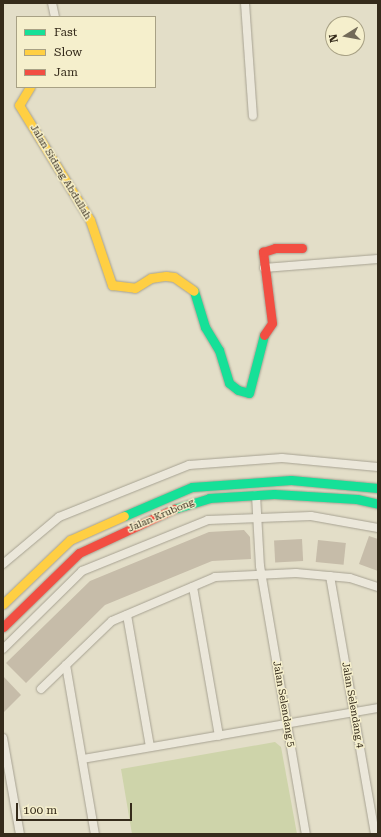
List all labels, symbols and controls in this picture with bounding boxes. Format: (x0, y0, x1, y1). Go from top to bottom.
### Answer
legend (16, 16, 156, 88)
north arrow (325, 16, 365, 56)
text: Fast (54, 25, 77, 39)
text: N (327, 33, 341, 44)
text: Slow (54, 45, 82, 59)
text: Jam (54, 65, 78, 79)
street label: Jalan Sidang Abdullah (28, 122, 94, 222)
street label: Jalan Krubong (126, 496, 196, 534)
street label: Jalan Selendang 5 (271, 660, 297, 748)
street label: Jalan Selendang 4 (340, 661, 366, 749)
scale bar (18, 795, 134, 821)
text: 100 m (23, 803, 57, 817)

